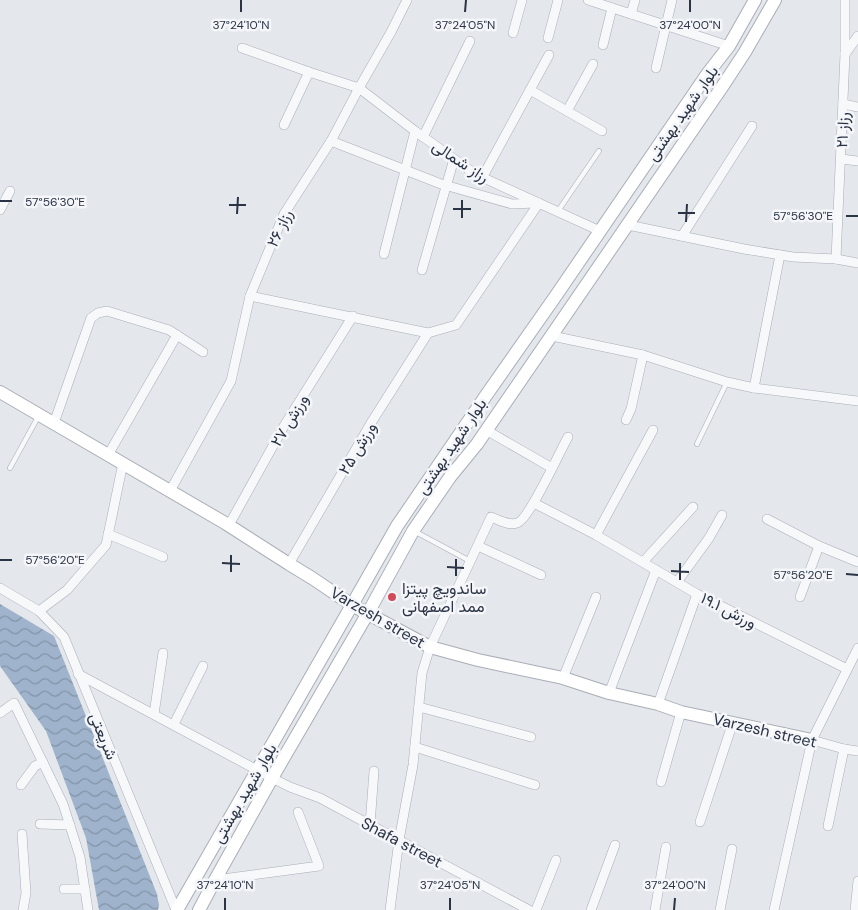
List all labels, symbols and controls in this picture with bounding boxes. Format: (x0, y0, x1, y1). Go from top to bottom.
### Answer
text: 37°24'10"N (212, 17, 270, 33)
text: 37°24'05"N (435, 17, 495, 33)
text: 37°24'00"N (659, 17, 721, 33)
street label: بلوار شهید بهشتی (642, 61, 723, 165)
street label: رزاز ۲۱ (831, 111, 854, 149)
street label: رزاز شمالی (428, 135, 493, 188)
text: 57°56'30"E (25, 194, 85, 210)
street label: رزاز ۲۶ (262, 206, 297, 250)
text: 57°56'30"E (773, 208, 833, 224)
street label: ورزش ۲۷ (266, 390, 313, 450)
street label: بلوار شهید بهشتی (411, 394, 491, 499)
street label: ورزش ۲۵ (334, 418, 381, 478)
text: 57°56'20"E (25, 552, 85, 568)
text: 57°56'20"E (773, 567, 833, 583)
place label: ساندویچ پیتزا ممد اصفهانی (402, 578, 486, 617)
street label: Varzesh street (327, 582, 429, 653)
street label: ورزش ۱۹.۱ (697, 588, 760, 633)
marker: ساندویچ پیتزا ممد اصفهانی (386, 591, 398, 603)
street label: Varzesh street (711, 708, 819, 753)
street label: شریعتی (85, 710, 122, 763)
street label: بلوار شهید بهشتی (207, 740, 281, 847)
street label: Shafa street (358, 812, 446, 873)
text: 37°24'10"N (196, 877, 254, 893)
text: 37°24'05"N (420, 877, 480, 893)
text: 37°24'00"N (644, 877, 706, 893)

